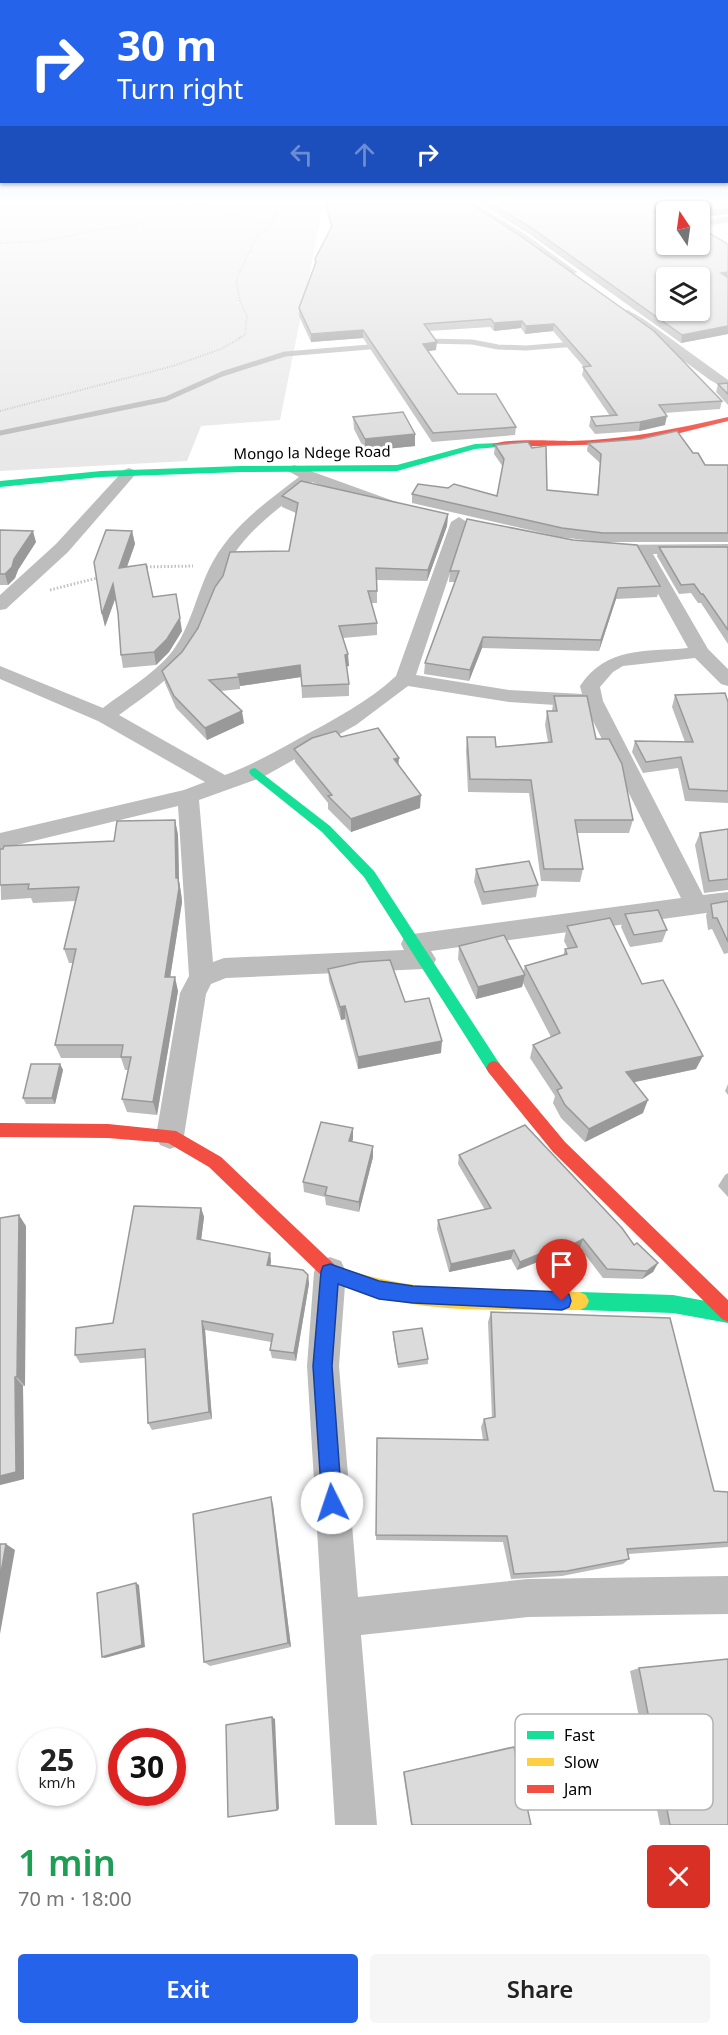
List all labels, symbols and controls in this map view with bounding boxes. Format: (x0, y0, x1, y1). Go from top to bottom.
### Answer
text: 30 m (117, 16, 217, 73)
icon: right (18, 24, 96, 102)
text: Turn right (117, 70, 243, 107)
icon: left (285, 138, 318, 171)
icon: ahead (348, 138, 381, 171)
icon: right (411, 138, 444, 171)
north arrow (656, 201, 710, 255)
map controls (656, 201, 710, 321)
button: layers (656, 267, 710, 321)
street label: Mongo la Ndege Road (233, 441, 391, 463)
pin (536, 1239, 587, 1301)
icon: arrive (545, 1248, 578, 1281)
position arrow (300, 1471, 364, 1535)
legend (515, 1714, 713, 1810)
text: Fast (564, 1724, 595, 1746)
speed limit sign: 30 (108, 1728, 186, 1806)
text: 25 (40, 1739, 74, 1780)
text: Slow (564, 1751, 599, 1773)
text: km/h (39, 1772, 75, 1792)
text: Jam (562, 1778, 592, 1800)
text: 1 min (18, 1838, 116, 1887)
button: close (647, 1845, 710, 1908)
text: 70 m · 18:00 (18, 1885, 132, 1912)
button: Exit (18, 1954, 358, 2023)
button: Share (370, 1954, 710, 2023)

